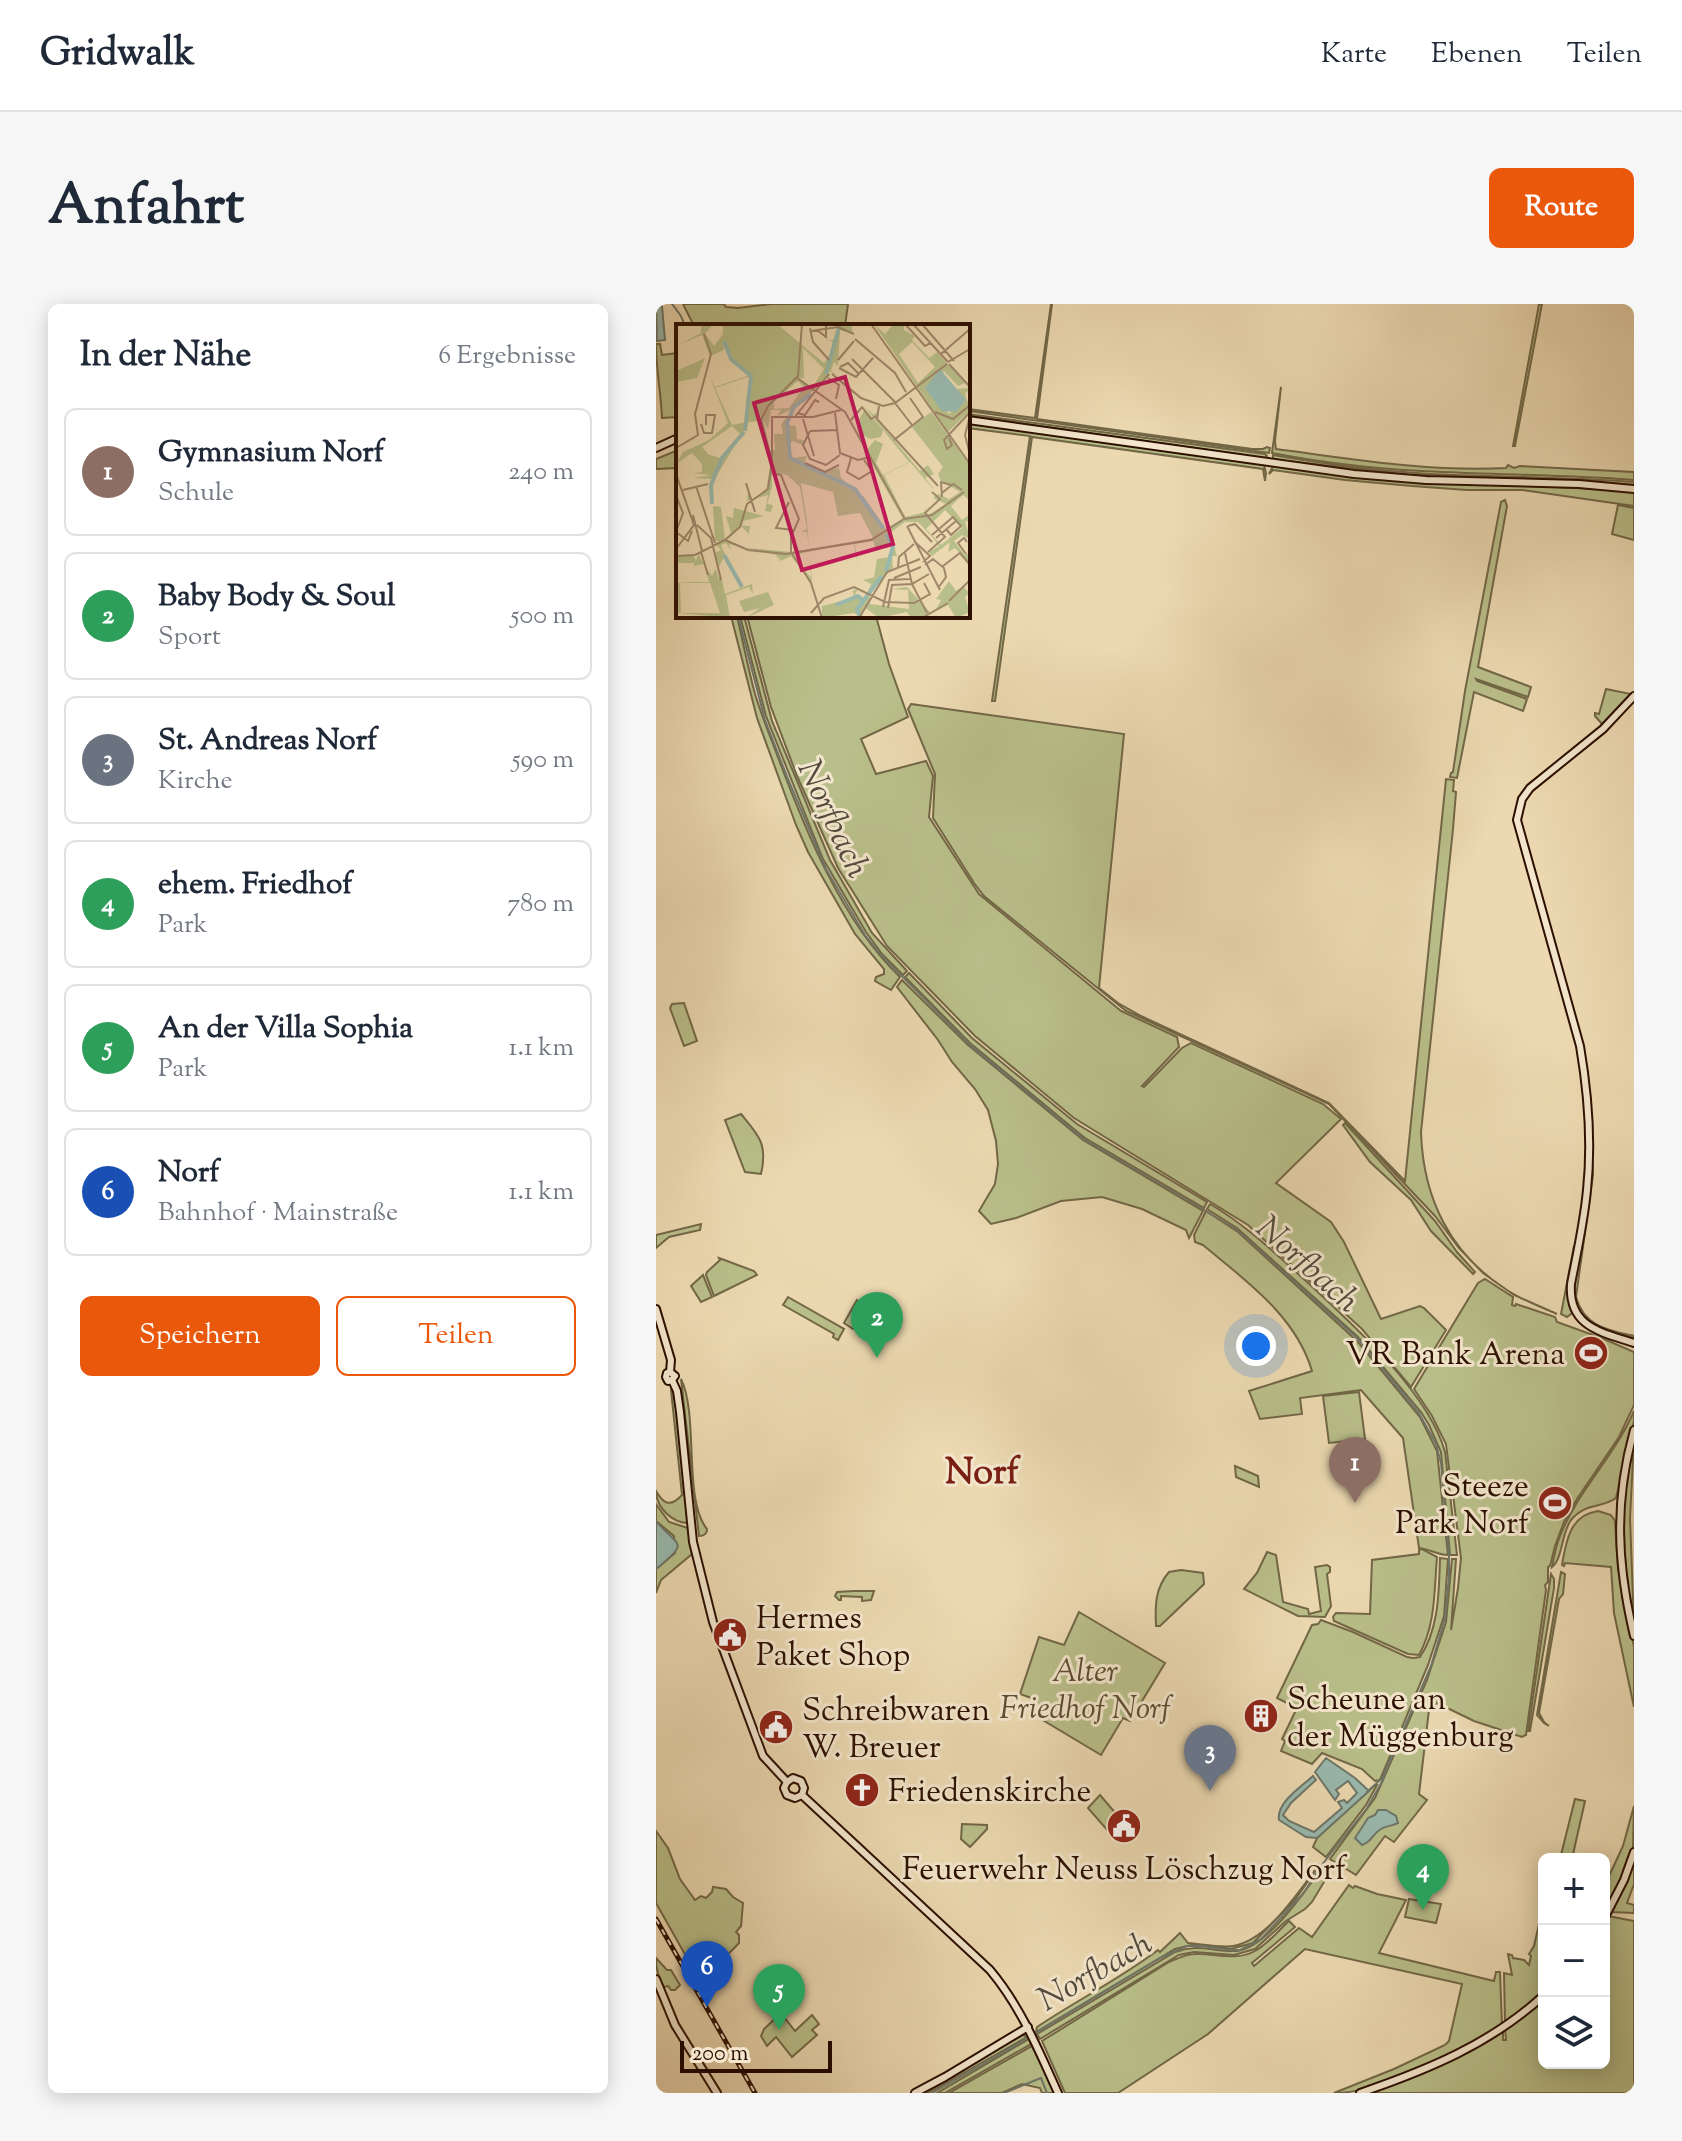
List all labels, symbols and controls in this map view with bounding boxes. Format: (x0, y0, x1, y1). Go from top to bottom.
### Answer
text: Gridwalk (40, 28, 195, 82)
text: Karte (1321, 35, 1387, 75)
text: Ebenen (1431, 35, 1523, 75)
text: Teilen (1567, 35, 1642, 75)
text: Anfahrt (48, 168, 244, 249)
button: Route (1489, 168, 1634, 248)
inset map (676, 324, 970, 618)
text: In der Nähe (80, 332, 251, 381)
text: 6 Ergebnisse (438, 338, 576, 375)
text: Gymnasium Norf (158, 432, 384, 475)
text: 1 (104, 454, 112, 491)
text: 240 m (508, 454, 574, 491)
text: Schule (158, 475, 234, 512)
text: Baby Body & Soul (158, 576, 395, 619)
text: 2 (102, 598, 114, 635)
text: 500 m (511, 598, 574, 635)
text: Sport (158, 619, 221, 656)
text: St. Andreas Norf (158, 720, 377, 763)
text: 3 (103, 742, 113, 779)
text: 590 m (512, 742, 574, 779)
water label: Norfbach (783, 753, 881, 887)
text: Kirche (158, 763, 233, 800)
text: ehem. Friedhof (158, 864, 353, 907)
text: 4 (101, 886, 115, 923)
text: 780 m (507, 886, 574, 923)
text: Park (158, 907, 208, 944)
text: An der Villa Sophia (158, 1008, 413, 1051)
text: 5 (104, 1030, 112, 1067)
text: 1.1 km (509, 1030, 574, 1067)
text: Park (158, 1051, 208, 1088)
text: Norf (158, 1152, 220, 1195)
text: 6 (102, 1174, 114, 1211)
text: 1.1 km (509, 1174, 574, 1211)
text: Bahnhof · Mainstraße (158, 1195, 398, 1232)
water label: Norfbach (1244, 1206, 1370, 1326)
pin: 2 (851, 1292, 903, 1358)
button: Speichern (80, 1296, 320, 1376)
button: Teilen (336, 1296, 576, 1376)
your location (1236, 1326, 1276, 1366)
place label: VR Bank Arena (1345, 1333, 1565, 1379)
sports icon: VR Bank Arena (1572, 1334, 1610, 1372)
pin: 1 (1329, 1437, 1381, 1503)
district label: Norf (945, 1448, 1021, 1500)
place label: Steeze Park Norf (1395, 1465, 1531, 1548)
sports icon: Steeze Park Norf (1536, 1484, 1574, 1522)
place label: Hermes Paket Shop (756, 1597, 910, 1680)
public building icon: Hermes Paket Shop (711, 1616, 749, 1654)
park label: Alter Friedhof Norf (999, 1650, 1174, 1733)
place label: Scheune an der Müggenburg (1287, 1678, 1514, 1761)
place label: Schreibwaren W. Breuer (802, 1689, 990, 1772)
building icon: Scheune an der Müggenburg (1242, 1697, 1280, 1735)
public building icon: Schreibwaren W. Breuer (757, 1708, 795, 1746)
pin: 3 (1184, 1725, 1236, 1791)
place label: Friedenskirche (888, 1770, 1091, 1816)
church icon: Friedenskirche (843, 1771, 881, 1809)
public building icon: Feuerwehr Neuss Löschzug Norf (1105, 1807, 1143, 1845)
pin: 4 (1397, 1844, 1449, 1910)
place label: Feuerwehr Neuss Löschzug Norf (902, 1848, 1348, 1894)
map controls (1538, 1853, 1610, 2069)
button: + (1538, 1853, 1610, 1925)
water label: Norfbach (1029, 1920, 1163, 2025)
button: − (1538, 1925, 1610, 1997)
pin: 6 (681, 1941, 733, 2007)
pin: 5 (753, 1964, 805, 2030)
button: layers (1538, 1997, 1610, 2069)
scale bar (680, 2037, 832, 2073)
text: 200 m (692, 2039, 748, 2071)

